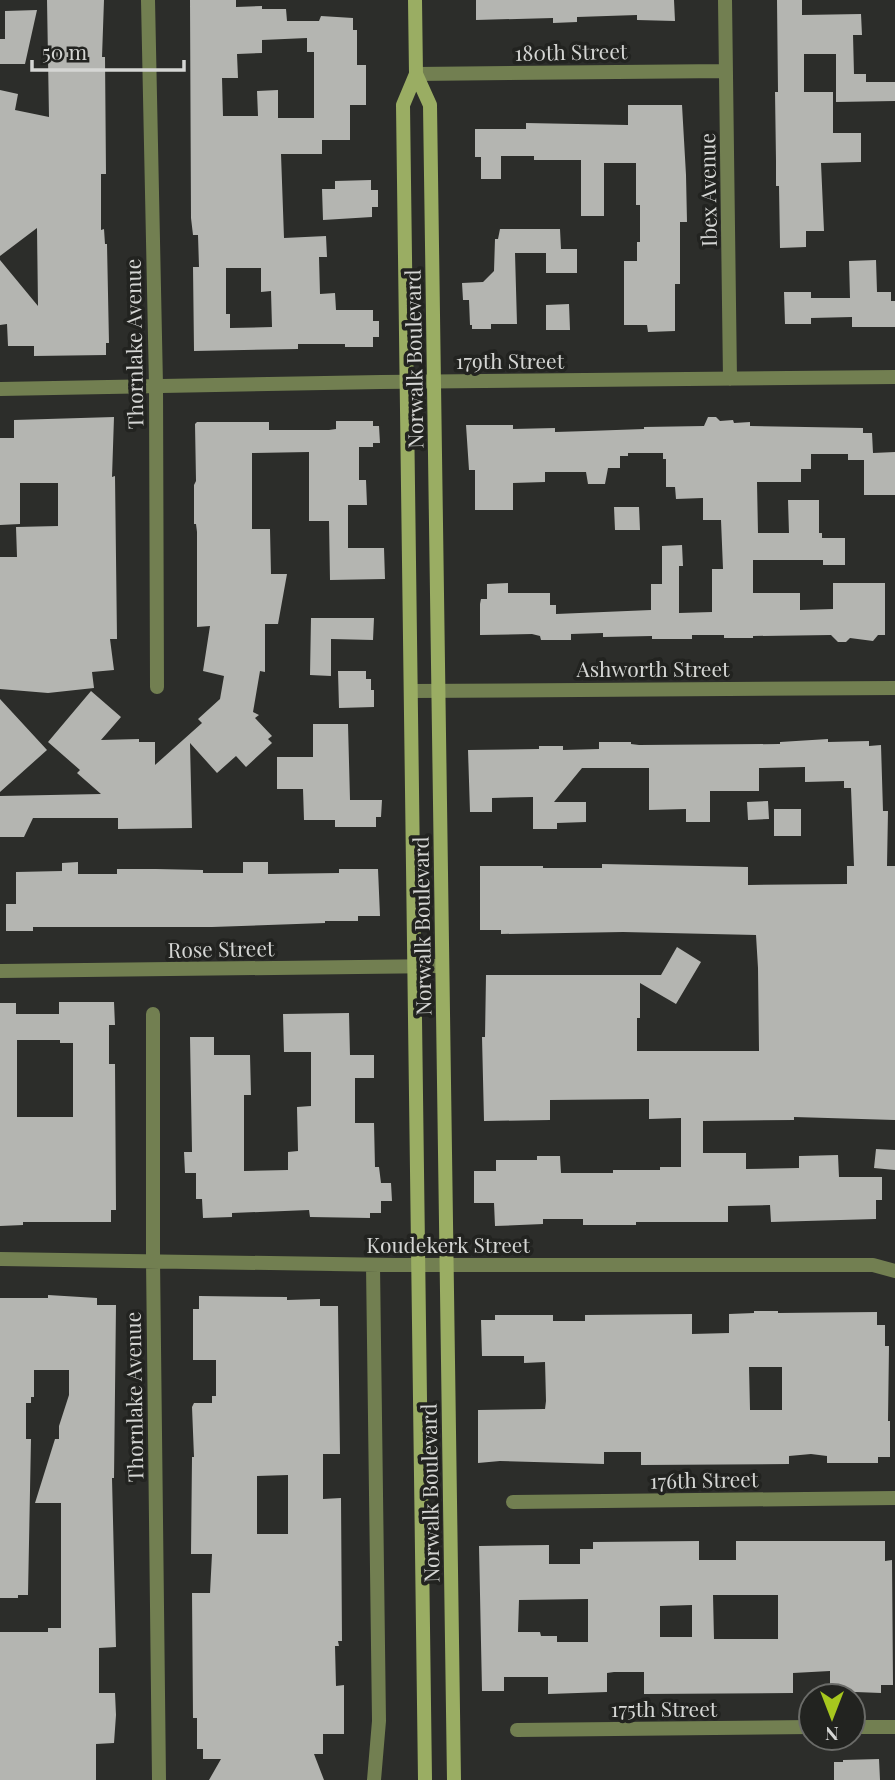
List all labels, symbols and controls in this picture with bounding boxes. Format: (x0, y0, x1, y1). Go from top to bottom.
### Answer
scale bar (32, 28, 184, 72)
street label: 180th Street (514, 36, 628, 66)
text: 50 m (42, 37, 88, 65)
street label: Ibex Avenue (692, 133, 722, 247)
street label: Thornlake Avenue (118, 259, 148, 429)
street label: Norwalk Boulevard (397, 269, 429, 449)
street label: 179th Street (456, 346, 565, 374)
street label: Ashworth Street (575, 654, 730, 682)
street label: Norwalk Boulevard (405, 836, 437, 1016)
street label: Rose Street (167, 933, 275, 963)
street label: Koudekerk Street (366, 1230, 530, 1258)
street label: Thornlake Avenue (118, 1312, 148, 1482)
street label: Norwalk Boulevard (413, 1403, 445, 1583)
street label: 176th Street (649, 1464, 759, 1494)
north arrow (797, 1682, 867, 1752)
street label: 175th Street (611, 1694, 718, 1722)
text: N (825, 1722, 839, 1748)

